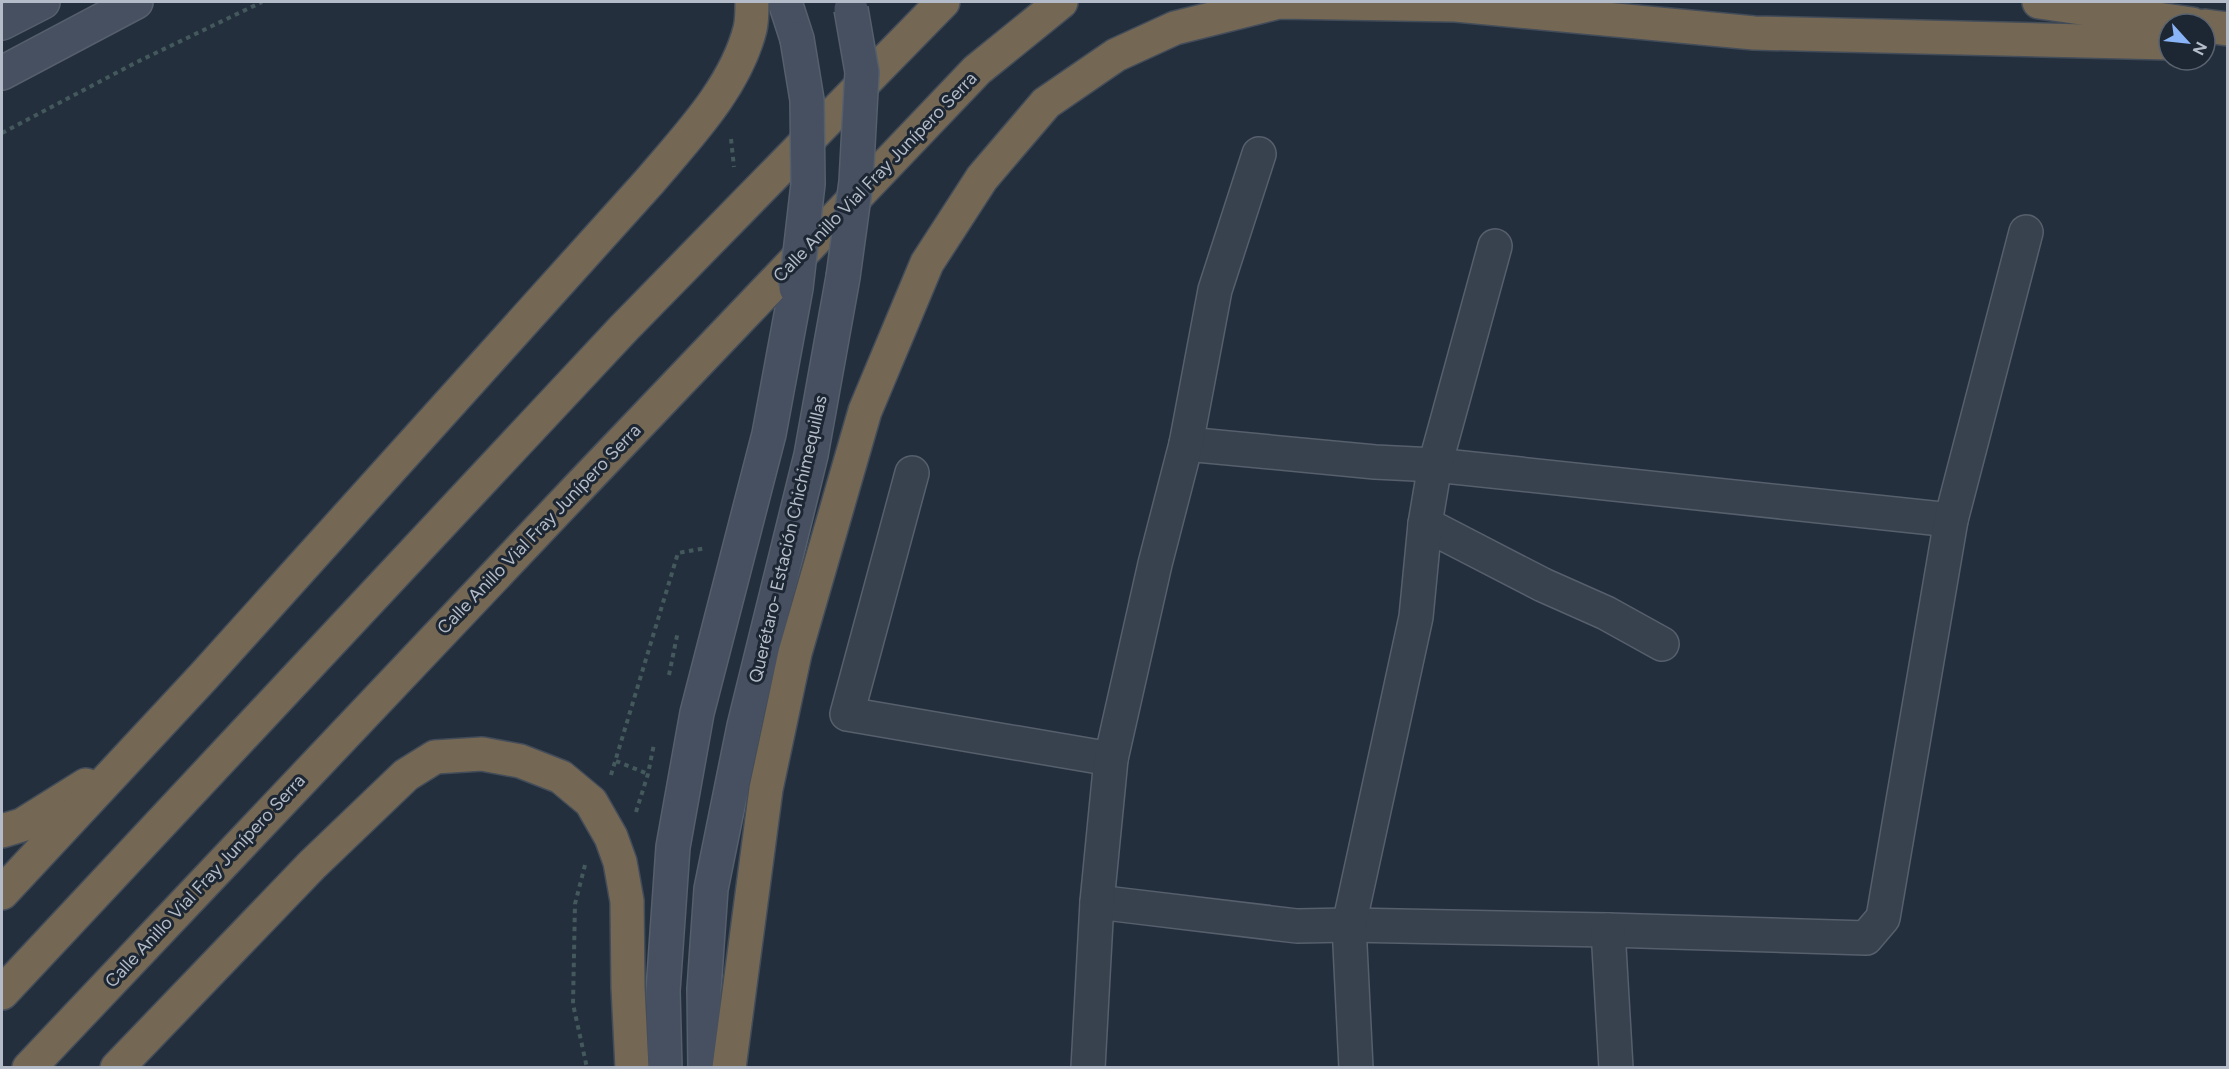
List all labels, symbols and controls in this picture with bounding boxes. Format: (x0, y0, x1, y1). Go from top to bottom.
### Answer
north arrow (2157, 12, 2217, 72)
text: N (2189, 39, 2211, 58)
street label: Calle Anillo Vial Fray Junípero Serra (769, 67, 981, 287)
street label: Querétaro- Estación Chichimequillas (744, 393, 832, 685)
street label: Calle Anillo Vial Fray Junípero Serra (433, 419, 645, 639)
street label: Calle Anillo Vial Fray Junípero Serra (100, 770, 310, 992)

